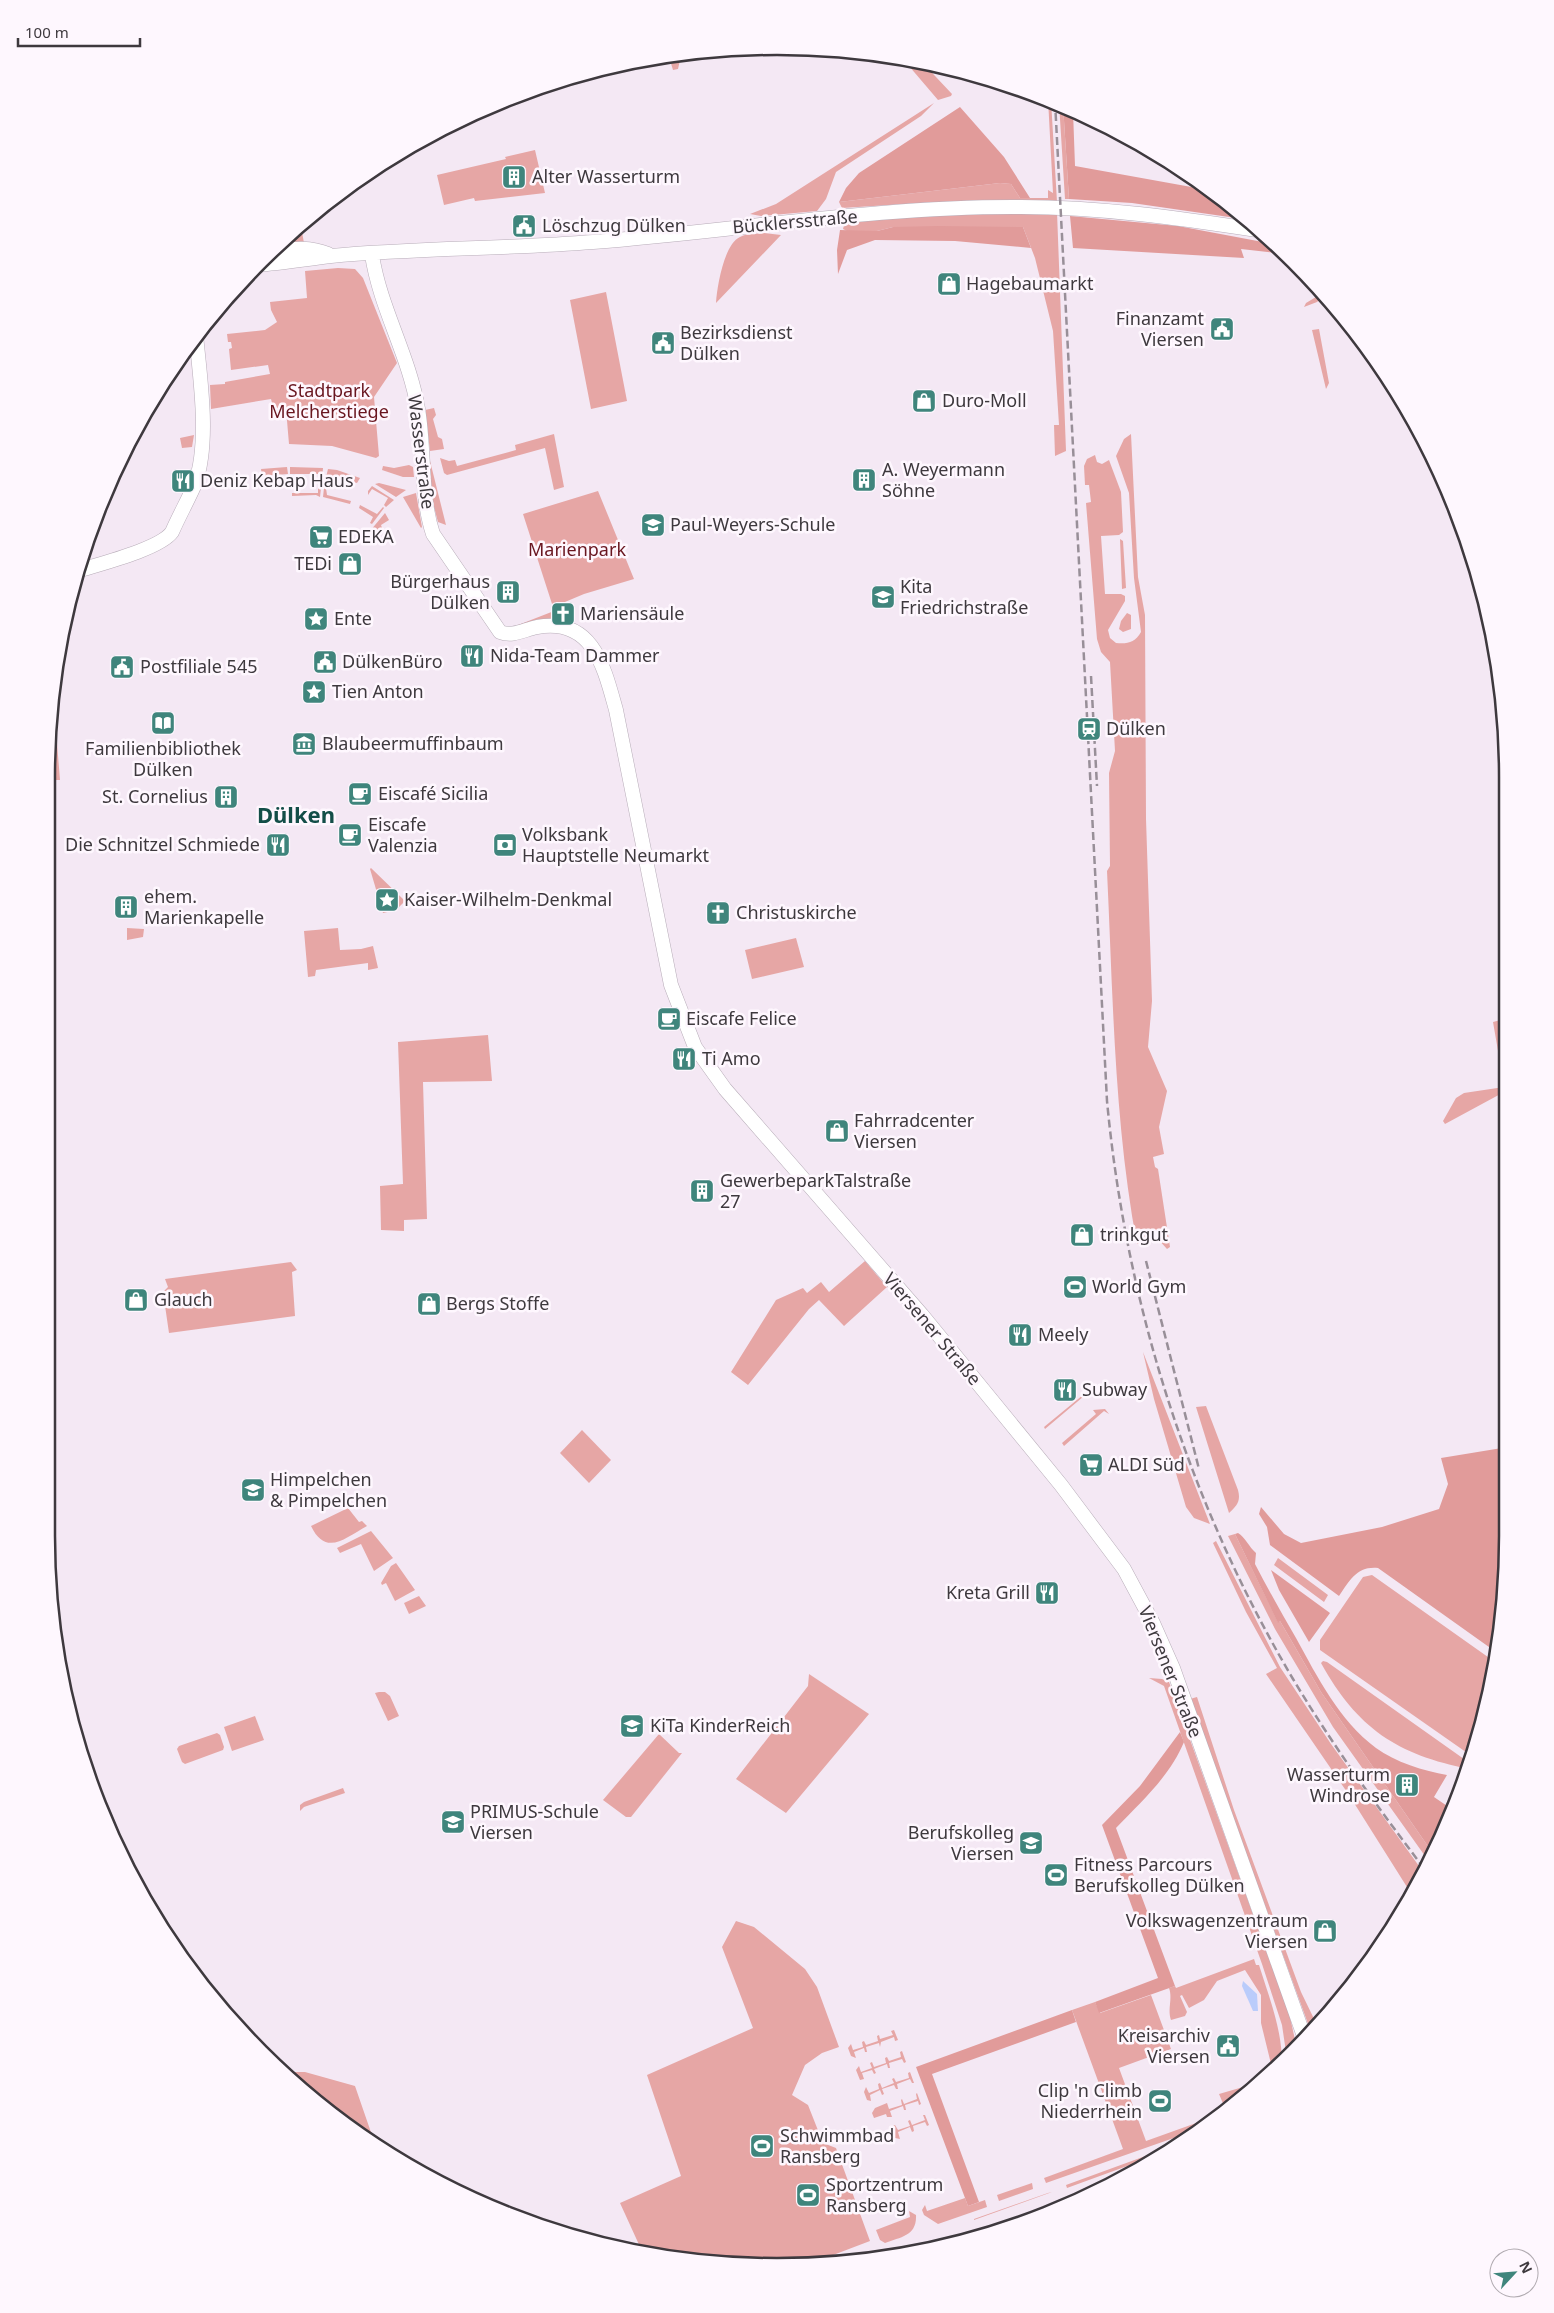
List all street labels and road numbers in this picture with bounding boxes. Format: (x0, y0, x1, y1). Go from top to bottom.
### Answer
street label: Bücklersstraße (731, 204, 859, 238)
street label: Wasserstraße (403, 393, 441, 510)
street label: Viersener Straße (878, 1267, 987, 1390)
street label: Viersener Straße (1134, 1602, 1208, 1741)

